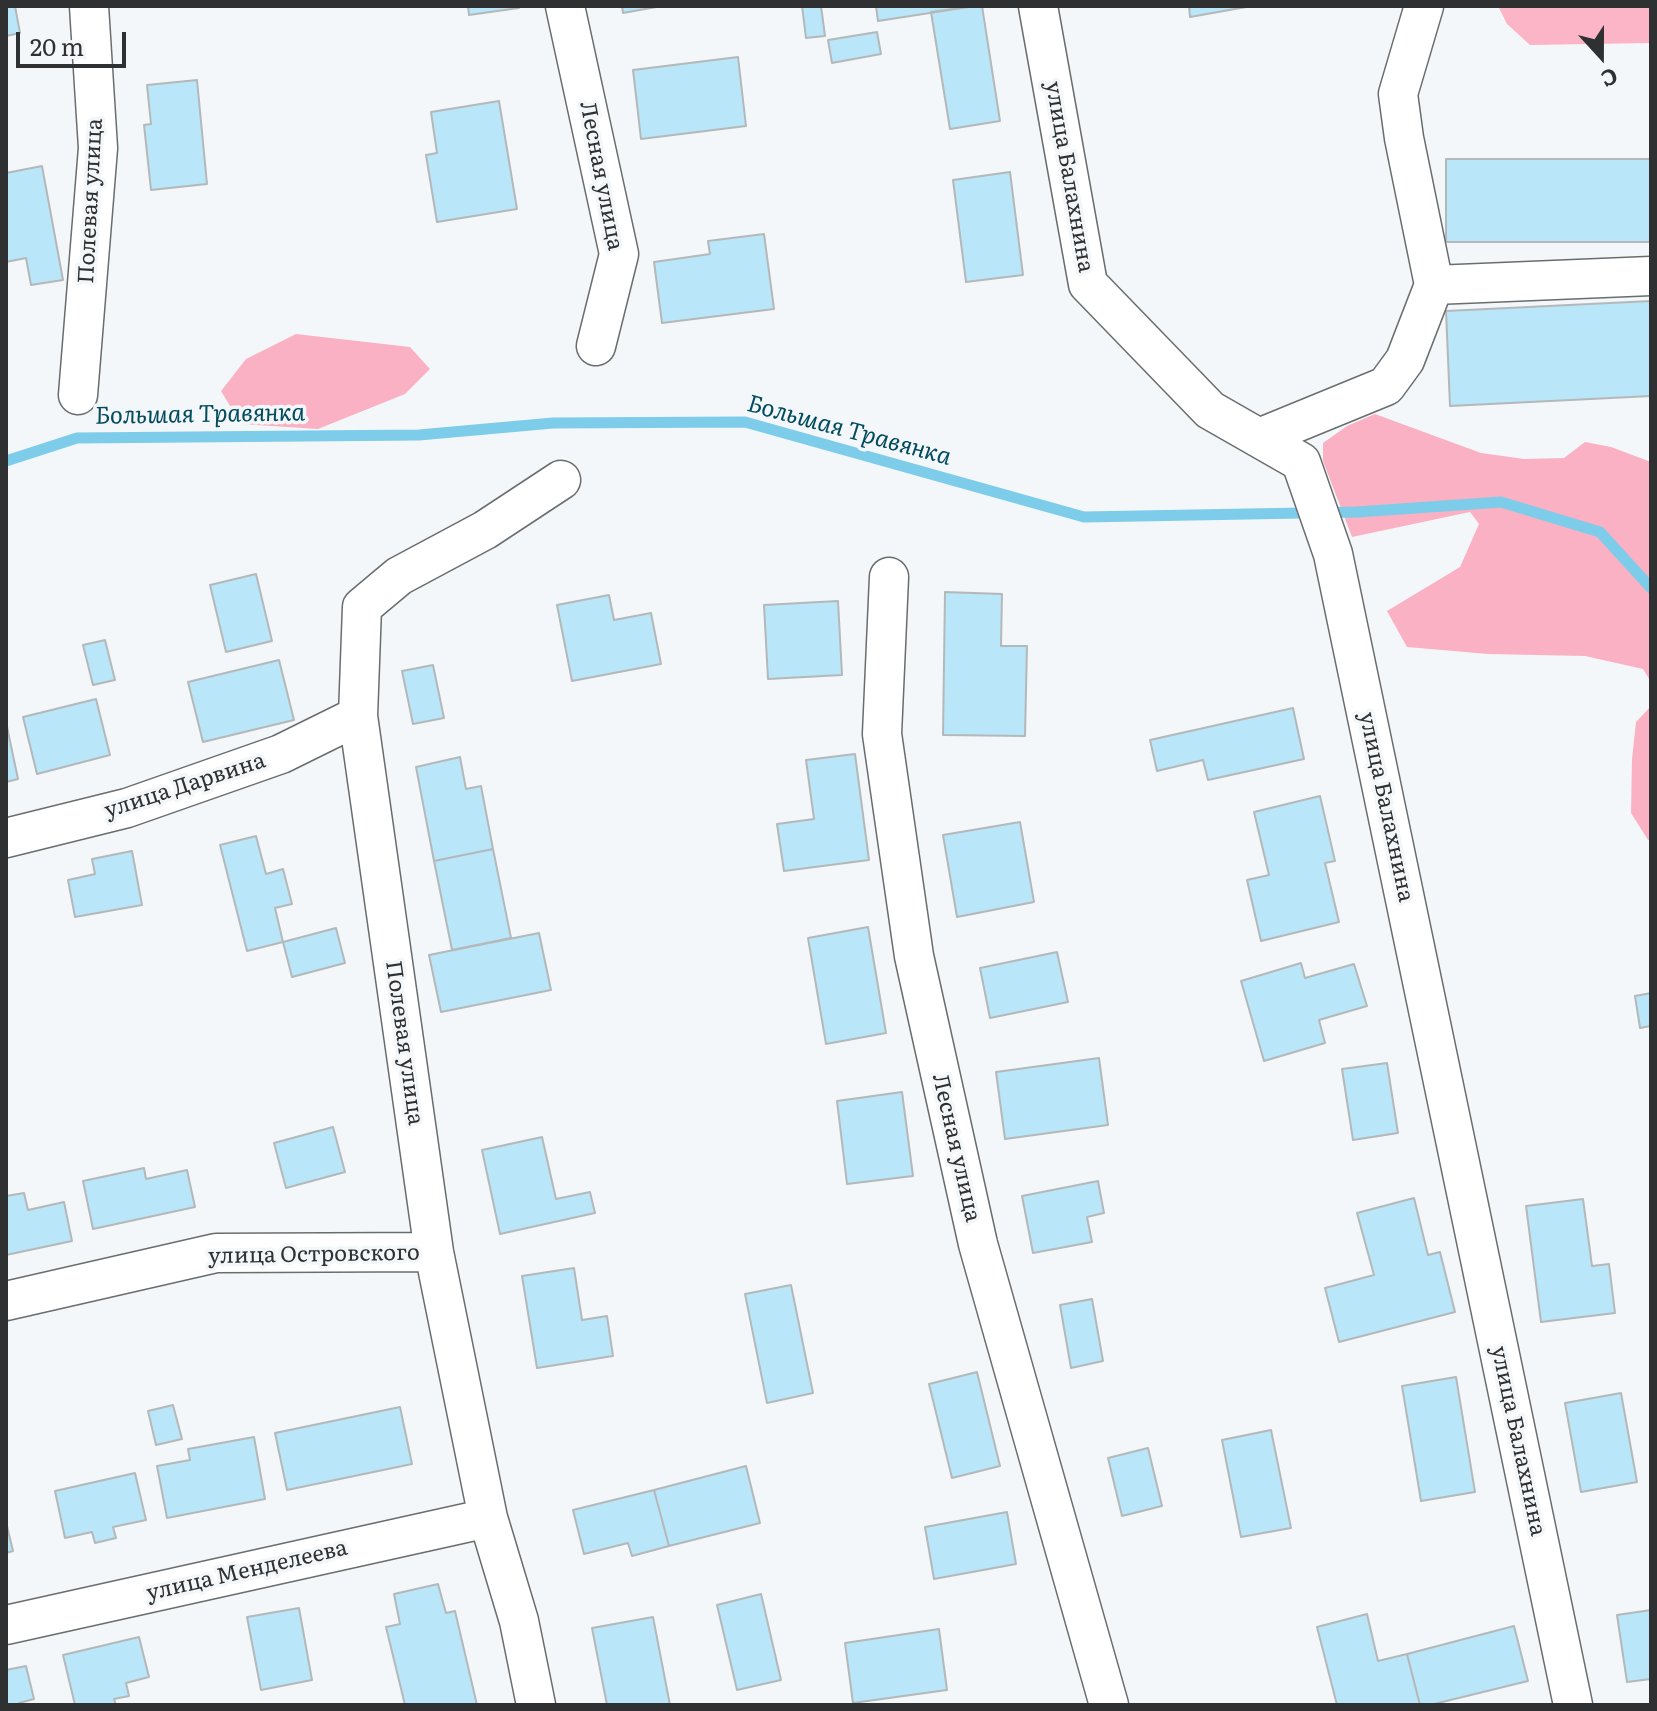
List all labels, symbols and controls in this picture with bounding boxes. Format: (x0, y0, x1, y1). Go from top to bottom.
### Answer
scale bar (20, 16, 130, 66)
north arrow (1561, 16, 1641, 96)
text: 20 m (30, 28, 84, 63)
text: С (1597, 61, 1623, 97)
street label: улица Балахнина (1039, 79, 1099, 275)
street label: Лесная улица (574, 99, 628, 253)
street label: Полевая улица (73, 118, 109, 284)
water label: Большая Травянка (744, 390, 954, 472)
water label: Большая Травянка (95, 399, 305, 431)
street label: улица Балахнина (1353, 710, 1419, 904)
street label: улица Дарвина (101, 748, 269, 824)
street label: Полевая улица (379, 959, 429, 1127)
street label: Лесная улица (926, 1071, 986, 1225)
street label: улица Островского (208, 1240, 420, 1270)
street label: улица Балахнина (1485, 1344, 1551, 1538)
street label: улица Менделеева (144, 1535, 350, 1607)

